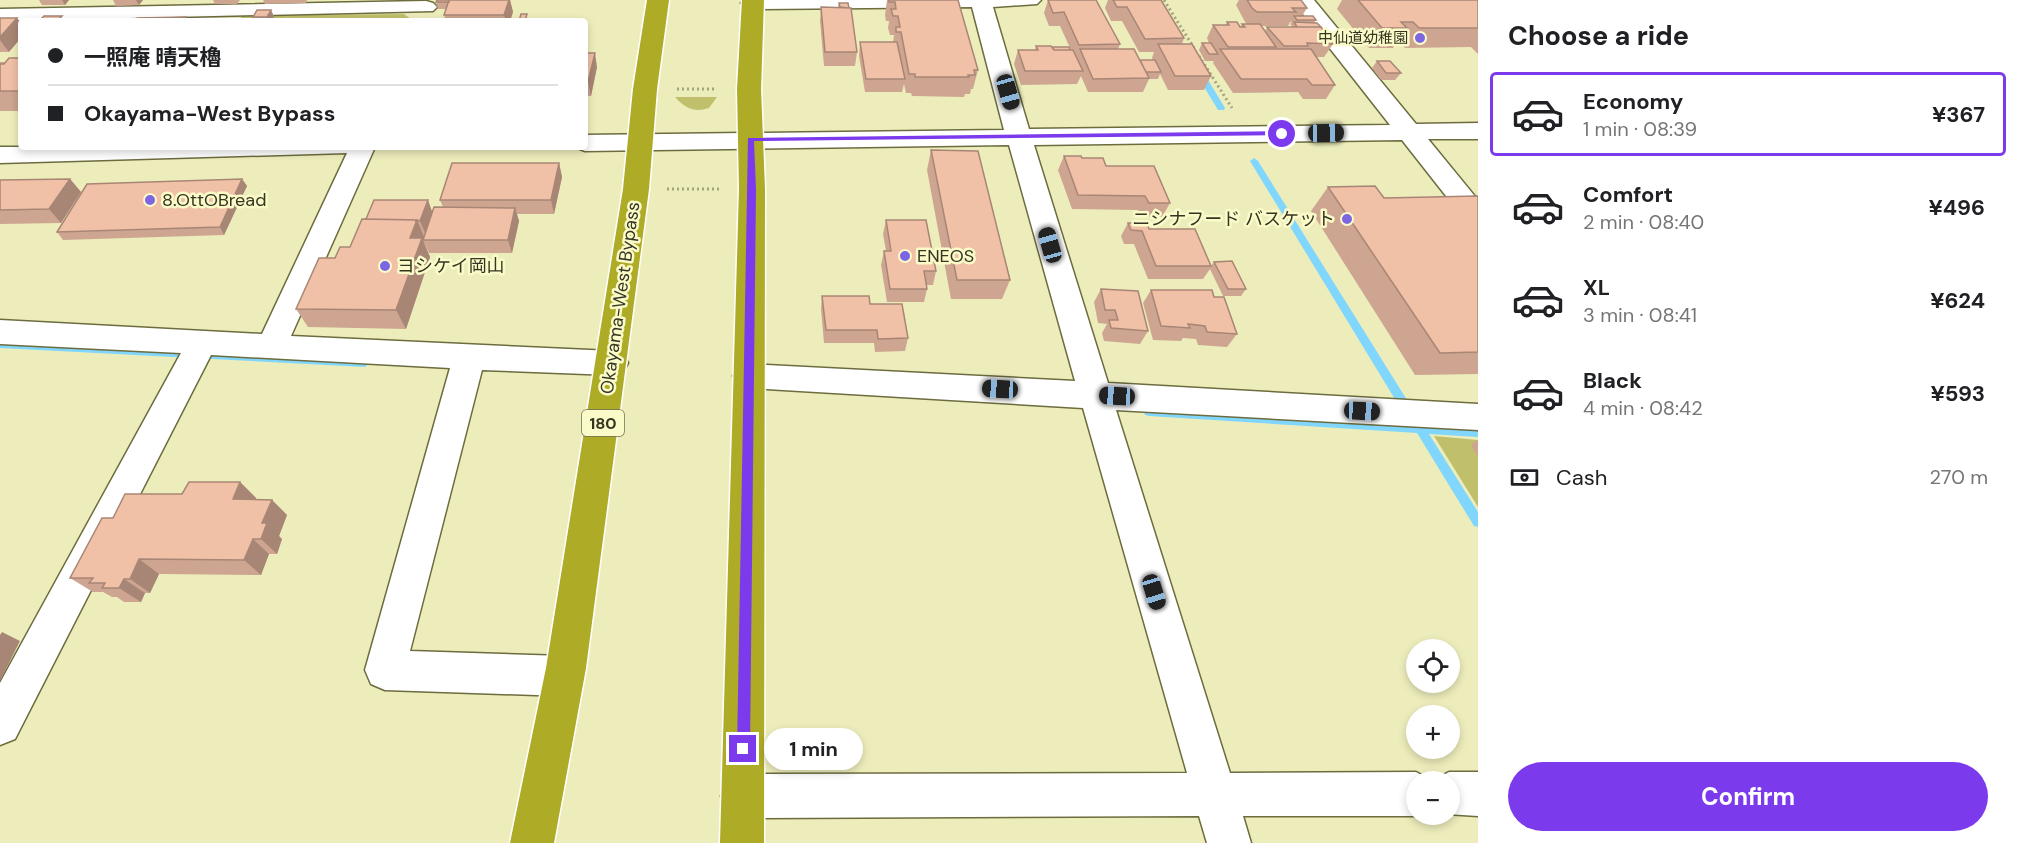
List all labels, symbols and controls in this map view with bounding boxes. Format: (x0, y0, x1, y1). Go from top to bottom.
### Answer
text: Choose a ride (1508, 18, 1689, 53)
place label: 中仙道幼稚園 (1318, 28, 1408, 48)
marker: 中仙道幼稚園 (1413, 31, 1427, 45)
text: 一照庵 晴天櫓 (84, 43, 221, 72)
car (994, 72, 1022, 112)
icon: car (1511, 87, 1565, 141)
text: Economy (1583, 87, 1683, 116)
text: Okayama-West Bypass (84, 99, 335, 128)
text: ¥367 (1932, 100, 1985, 129)
text: 1 min · 08:39 (1583, 116, 1697, 142)
route start (1268, 120, 1295, 147)
car (1308, 124, 1344, 142)
icon: car (1511, 180, 1565, 234)
text: Comfort (1583, 180, 1673, 209)
place label: 8.OttOBread (162, 188, 266, 212)
marker: 8.OttOBread (143, 193, 157, 207)
text: ¥496 (1928, 193, 1985, 222)
street label: Okayama-West Bypass (595, 200, 645, 396)
place label: ニシナフード バスケット (1132, 207, 1335, 231)
text: 2 min · 08:40 (1583, 209, 1704, 235)
marker: ニシナフード バスケット (1340, 212, 1354, 226)
car (1036, 225, 1064, 265)
place label: ENEOS (917, 244, 974, 268)
marker: ENEOS (898, 249, 912, 263)
place label: ヨシケイ岡山 (397, 254, 505, 278)
marker: ヨシケイ岡山 (378, 259, 392, 273)
icon: car (1511, 273, 1565, 327)
text: XL (1583, 273, 1610, 302)
text: ¥624 (1930, 286, 1985, 315)
text: 3 min · 08:41 (1583, 302, 1697, 328)
icon: car (1511, 366, 1565, 420)
text: Black (1583, 366, 1642, 395)
car (982, 379, 1018, 399)
text: ¥593 (1930, 379, 1985, 408)
car (1099, 386, 1135, 406)
text: 4 min · 08:42 (1583, 395, 1703, 421)
car (1344, 401, 1380, 421)
road number: 180 (582, 410, 624, 436)
icon: cash (1508, 461, 1541, 494)
text: Cash (1556, 463, 1607, 492)
text: 270 m (1930, 464, 1988, 490)
car (1140, 572, 1168, 612)
map controls (1406, 639, 1460, 825)
button: locate (1406, 639, 1460, 693)
button: + (1406, 705, 1460, 759)
callout: 1 min (764, 728, 863, 770)
route end (729, 735, 756, 762)
text: 1 min (789, 736, 838, 762)
button: Confirm (1508, 762, 1988, 831)
button: − (1406, 771, 1460, 825)

